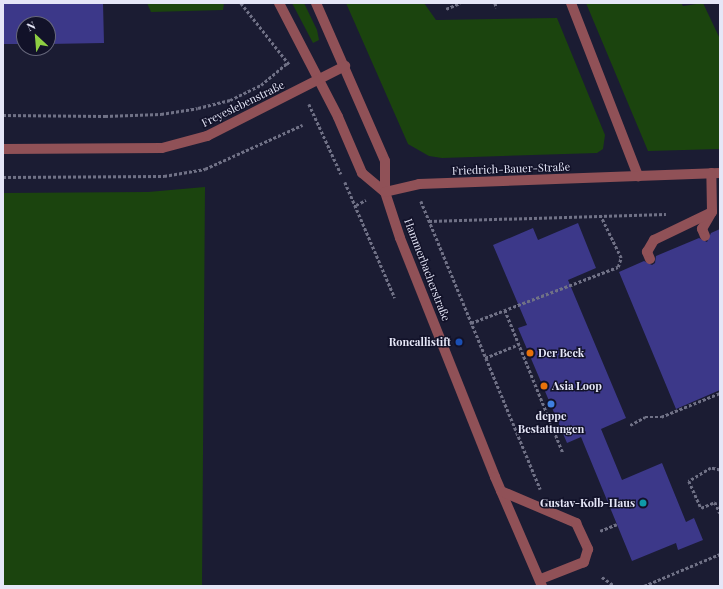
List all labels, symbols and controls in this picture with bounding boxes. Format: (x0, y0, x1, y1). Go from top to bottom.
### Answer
north arrow (16, 16, 56, 56)
text: N (24, 17, 38, 34)
street label: Freyeslebenstraße (199, 78, 287, 130)
street label: Friedrich-Bauer-Straße (452, 160, 570, 178)
street label: Hammerbacherstraße (401, 217, 453, 323)
place label: Roncallistift (389, 335, 451, 349)
marker: Roncallistift (454, 337, 464, 347)
place label: Der Beck (538, 346, 585, 360)
marker: Der Beck (525, 348, 535, 358)
place label: Asia Loop (552, 379, 602, 393)
marker: Asia Loop (539, 381, 549, 391)
marker: deppe Bestattungen (546, 399, 556, 409)
place label: deppe Bestattungen (518, 410, 584, 436)
place label: Gustav-Kolb-Haus (540, 496, 635, 510)
marker: Gustav-Kolb-Haus (638, 498, 648, 508)

